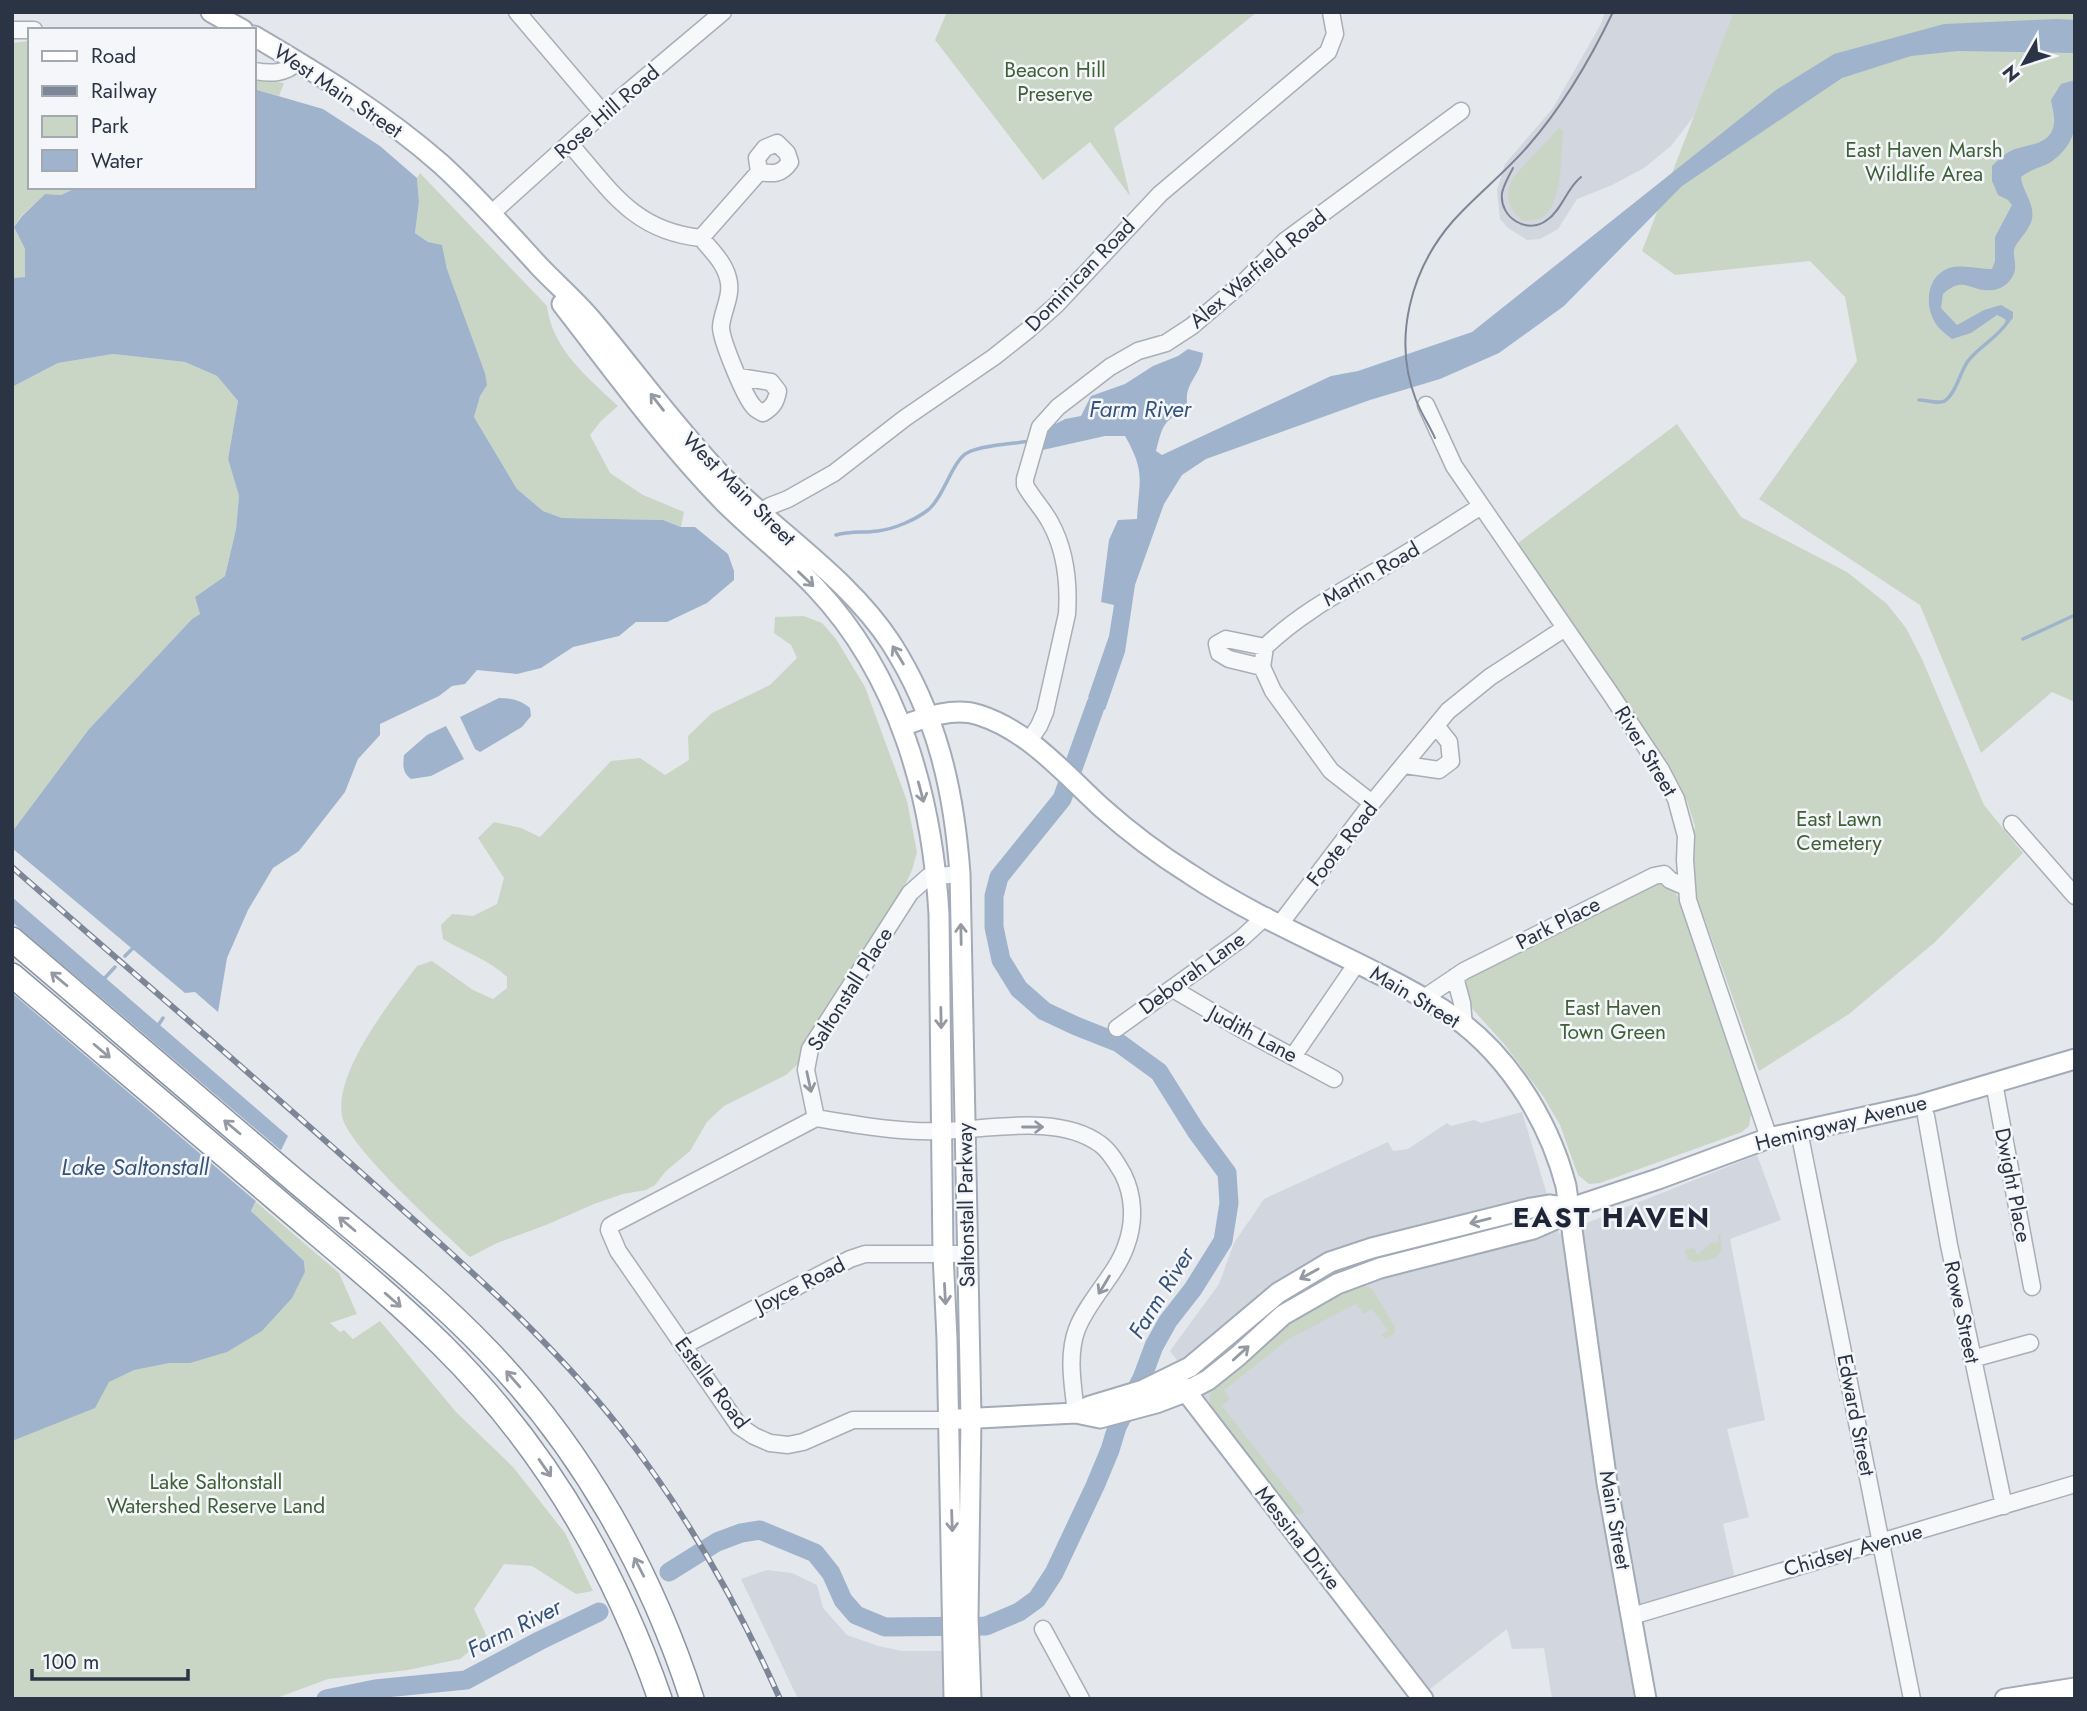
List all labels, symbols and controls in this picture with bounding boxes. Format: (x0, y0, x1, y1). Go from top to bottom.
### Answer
legend (28, 28, 256, 189)
north arrow (1989, 28, 2059, 98)
street label: West Main Street (268, 37, 408, 145)
text: Road (91, 41, 136, 71)
park label: Beacon Hill Preserve (1004, 55, 1106, 109)
street label: Rose Hill Road (548, 58, 666, 166)
text: N (1996, 59, 2026, 88)
text: Railway (91, 76, 157, 106)
text: Park (91, 111, 129, 141)
park label: East Haven Marsh Wildlife Area (1845, 135, 2003, 189)
text: Water (91, 146, 144, 176)
street label: Alex Warfield Road (1183, 203, 1333, 335)
street label: Dominican Road (1018, 212, 1142, 338)
water label: Farm River (1089, 392, 1192, 426)
one-way arrow (649, 394, 665, 412)
street label: West Main Street (675, 425, 803, 553)
street label: Martin Road (1317, 534, 1425, 614)
one-way arrow (797, 570, 814, 587)
one-way arrow (890, 645, 904, 665)
street label: River Street (1607, 700, 1685, 802)
one-way arrow (915, 780, 928, 803)
street label: Foote Road (1299, 795, 1385, 893)
park label: East Lawn Cemetery (1796, 804, 1882, 858)
street label: Park Place (1511, 889, 1606, 957)
street label: Saltonstall Place (800, 921, 900, 1057)
one-way arrow (954, 923, 968, 946)
street label: Deborah Lane (1133, 924, 1251, 1022)
street label: Main Street (1364, 958, 1466, 1036)
one-way arrow (50, 971, 68, 987)
park label: East Haven Town Green (1560, 993, 1666, 1047)
street label: Judith Lane (1200, 997, 1303, 1070)
one-way arrow (934, 1006, 948, 1029)
one-way arrow (92, 1043, 110, 1059)
one-way arrow (803, 1070, 816, 1093)
street label: Hemingway Avenue (1752, 1087, 1930, 1159)
one-way arrow (223, 1119, 241, 1135)
one-way arrow (1022, 1120, 1045, 1134)
street label: Saltonstall Parkway (950, 1122, 982, 1288)
street label: Dwight Place (1987, 1125, 2039, 1245)
water label: Lake Saltonstall (61, 1150, 210, 1184)
district label: EAST HAVEN (1513, 1197, 1711, 1238)
one-way arrow (1469, 1215, 1492, 1228)
one-way arrow (338, 1216, 356, 1232)
water label: Farm River (1120, 1240, 1203, 1345)
street label: Joyce Road (747, 1249, 850, 1322)
street label: Rowe Street (1937, 1258, 1987, 1366)
one-way arrow (1299, 1268, 1320, 1281)
one-way arrow (1097, 1274, 1111, 1294)
one-way arrow (939, 1282, 952, 1305)
one-way arrow (384, 1292, 402, 1308)
street label: Estelle Road (668, 1331, 756, 1435)
one-way arrow (1232, 1345, 1250, 1361)
street label: Edward Street (1829, 1352, 1883, 1478)
one-way arrow (505, 1370, 521, 1388)
one-way arrow (538, 1458, 552, 1477)
park label: Lake Saltonstall Watershed Reserve Land (107, 1467, 325, 1521)
street label: Main Street (1592, 1468, 1638, 1572)
street label: Messina Drive (1248, 1480, 1348, 1596)
one-way arrow (945, 1510, 958, 1533)
street label: Chidsey Avenue (1780, 1516, 1926, 1584)
one-way arrow (632, 1557, 646, 1578)
water label: Farm River (461, 1589, 568, 1666)
scale bar (32, 1638, 187, 1682)
text: 100 m (42, 1647, 99, 1677)

